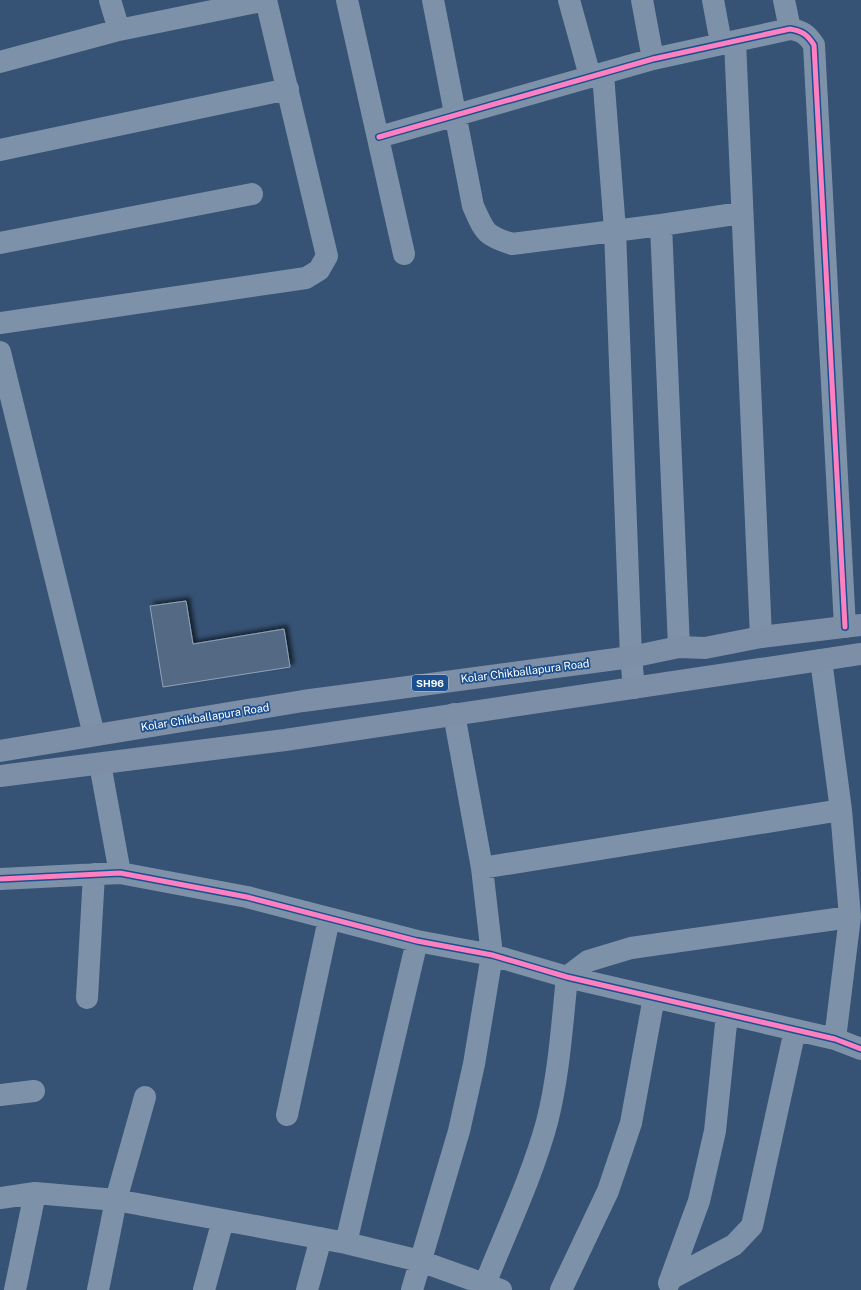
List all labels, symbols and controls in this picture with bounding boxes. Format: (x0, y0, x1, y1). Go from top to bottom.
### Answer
street label: Kolar Chikballapura Road (460, 657, 590, 685)
road number: SH96 (412, 675, 448, 691)
street label: Kolar Chikballapura Road (140, 701, 270, 733)

